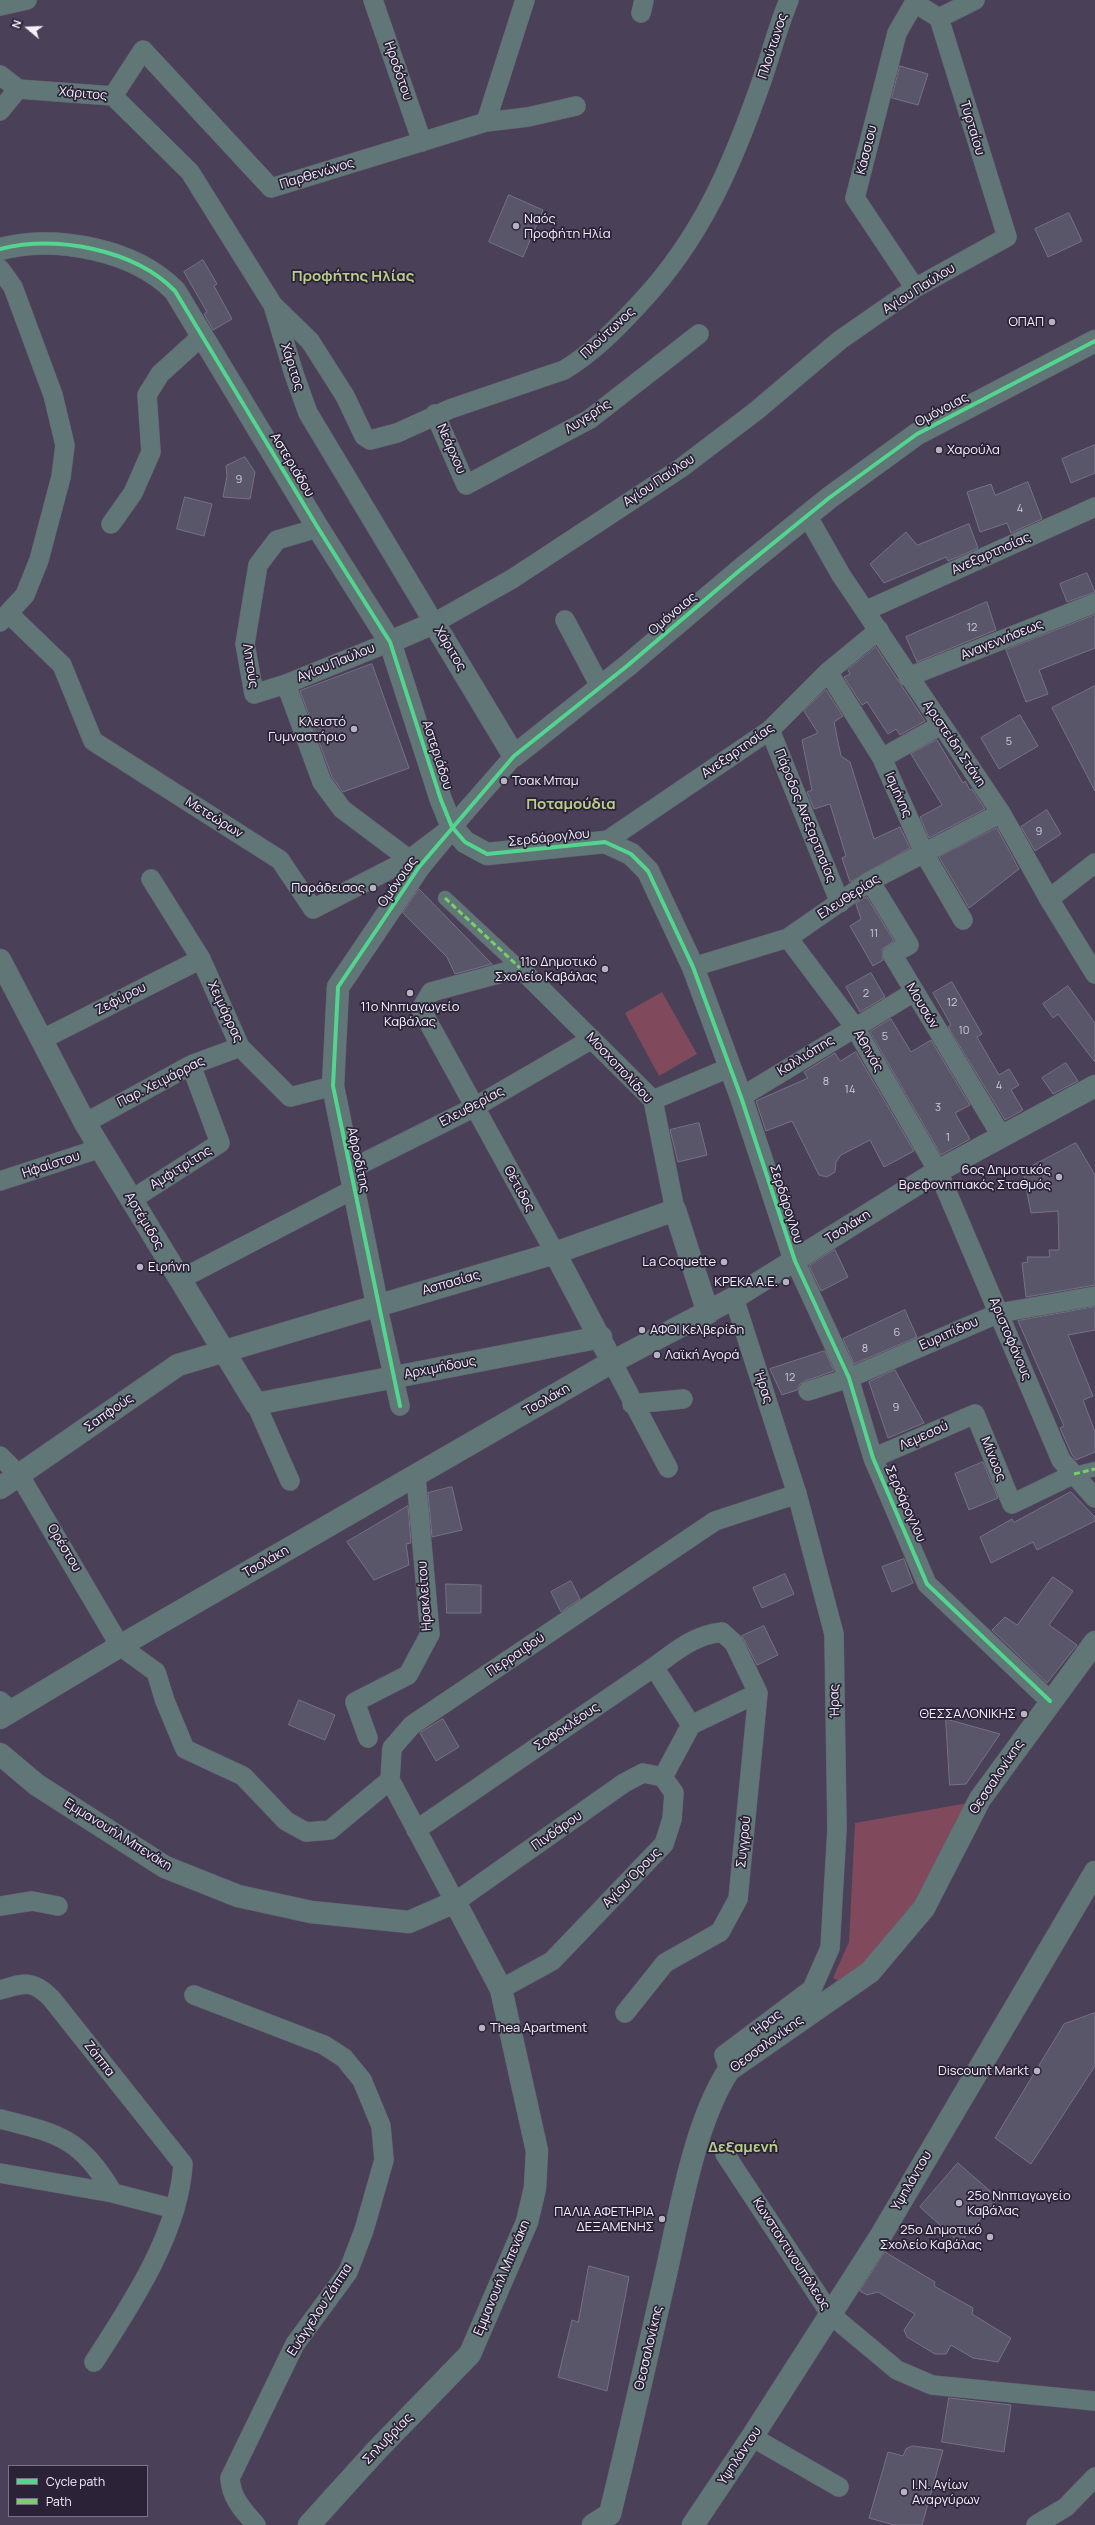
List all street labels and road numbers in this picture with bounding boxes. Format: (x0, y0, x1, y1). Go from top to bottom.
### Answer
street label: Πλούτωνος (755, 11, 791, 81)
street label: Ηροδότου (381, 39, 415, 103)
street label: Χάριτος (58, 84, 108, 104)
street label: Τυρταίου (956, 99, 988, 157)
street label: Κάσσιου (853, 124, 881, 176)
street label: Παρθενώνος (278, 155, 356, 193)
street label: Αγίου Παύλου (880, 261, 958, 317)
street label: Πλούτωνος (578, 304, 638, 362)
street label: Χάριτος (277, 341, 307, 393)
street label: Ομόνοιας (913, 389, 971, 431)
street label: Λυγερής (562, 397, 614, 437)
street label: Νεάρχου (433, 422, 469, 476)
street label: Αστεριάδου (267, 430, 317, 500)
street label: Αγίου Παύλου (620, 451, 698, 511)
street label: Ανεξαρτησίας (949, 530, 1033, 578)
street label: Ομόνοιας (646, 589, 700, 639)
street label: Αναγεννήσεως (958, 616, 1046, 664)
street label: Χάριτος (431, 624, 469, 674)
street label: Αγίου Παύλου (295, 640, 377, 686)
street label: Λητούς (239, 643, 261, 689)
street label: Αριστείδη Στάνη (919, 698, 989, 790)
street label: Αστεριάδου (418, 718, 456, 792)
street label: Ανεξαρτησίας (699, 720, 777, 782)
street label: Πάροδος Ανεξαρτησίας (771, 747, 839, 885)
street label: Ισμήνης (881, 770, 915, 820)
street label: Μετεώρων (182, 794, 246, 842)
street label: Σερδάρογλου (507, 826, 591, 850)
street label: Ομόνοιας (375, 854, 421, 910)
street label: Ελευθερίας (815, 871, 883, 923)
street label: Χειμάρρας (204, 979, 246, 1045)
street label: Ζεφύρου (93, 980, 149, 1018)
street label: Μουσών (902, 980, 942, 1032)
street label: Αθηνάς (850, 1027, 886, 1075)
street label: Μοσχοπολίδου (583, 1030, 655, 1106)
street label: Καλλιόπης (775, 1032, 837, 1080)
street label: Παρ. Χειμάρρας (115, 1053, 207, 1111)
street label: Ελευθερίας (437, 1084, 507, 1130)
street label: Αφροδίτης (343, 1126, 373, 1194)
street label: Αμφιτρίτης (147, 1143, 215, 1193)
street label: Ηφαίστου (20, 1148, 82, 1182)
street label: Σερδάρογλου (766, 1163, 806, 1245)
street label: Θέτιδος (500, 1164, 538, 1214)
street label: Αρτέμιδος (121, 1190, 167, 1252)
street label: Τσολάκη (823, 1207, 873, 1247)
street label: Ασπασίας (420, 1267, 482, 1299)
street label: Αριστοφάνους (986, 1295, 1034, 1383)
street label: Ευριπίδου (917, 1314, 981, 1354)
street label: Αρχιμήδους (403, 1353, 477, 1383)
street label: Ήρας (750, 1369, 776, 1405)
street label: Τσολάκη (521, 1381, 573, 1419)
street label: Σαπφούς (81, 1390, 137, 1436)
street label: Λεμεσού (897, 1418, 951, 1454)
street label: Μίνωος (977, 1435, 1009, 1483)
street label: Σερδάρογλου (881, 1463, 929, 1545)
street label: Ορέστου (44, 1521, 84, 1575)
street label: Τσολάκη (240, 1543, 292, 1581)
street label: Ηρακλείτου (415, 1560, 435, 1632)
street label: Περραιβού (484, 1630, 548, 1680)
street label: Ήρας (827, 1684, 843, 1718)
street label: Σοφοκλέους (531, 1699, 603, 1755)
street label: Θεσσαλονίκης (966, 1737, 1028, 1817)
street label: Εμμανουήλ Μπενάκη (61, 1796, 175, 1874)
street label: Πινδάρου (529, 1808, 585, 1854)
street label: Συγγρού (734, 1815, 754, 1869)
street label: Αγίου Όρους (600, 1845, 664, 1911)
street label: Ήρας (749, 2007, 785, 2039)
street label: Θεσσαλονίκης (728, 2012, 806, 2076)
street label: Ζάππα (80, 2038, 118, 2080)
street label: Υψηλάντου (889, 2148, 935, 2214)
street label: Κωνσταντινουπόλεως (749, 2195, 833, 2313)
street label: Εμμανουήλ Μπενάκη (471, 2218, 533, 2338)
street label: Ευάγγελου Ζάππα (284, 2261, 356, 2359)
street label: Θεσσαλονίκης (632, 2304, 666, 2392)
street label: Σηλυβρίας (360, 2410, 416, 2468)
street label: Υψηλάντου (715, 2424, 765, 2488)

